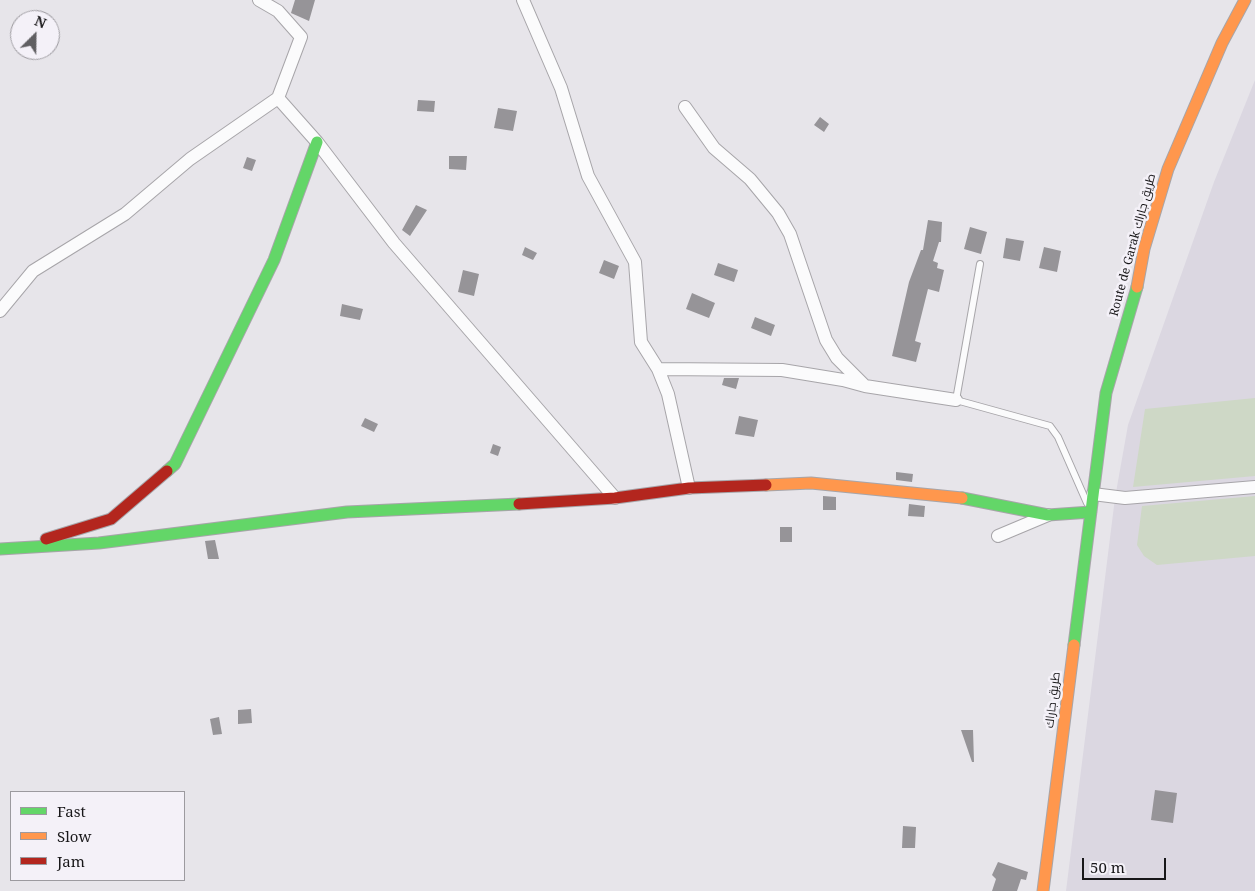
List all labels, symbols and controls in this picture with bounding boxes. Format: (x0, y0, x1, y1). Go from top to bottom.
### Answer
north arrow (10, 10, 60, 60)
text: N (32, 11, 49, 33)
street label: Route de Garak طريق جاراك (1107, 172, 1159, 318)
street label: طريق جاراك (1042, 671, 1064, 729)
legend (10, 791, 185, 881)
text: Fast (57, 801, 86, 821)
text: Slow (57, 826, 91, 846)
scale bar (1085, 848, 1169, 880)
text: Jam (57, 851, 85, 871)
text: 50 m (1090, 857, 1125, 877)

